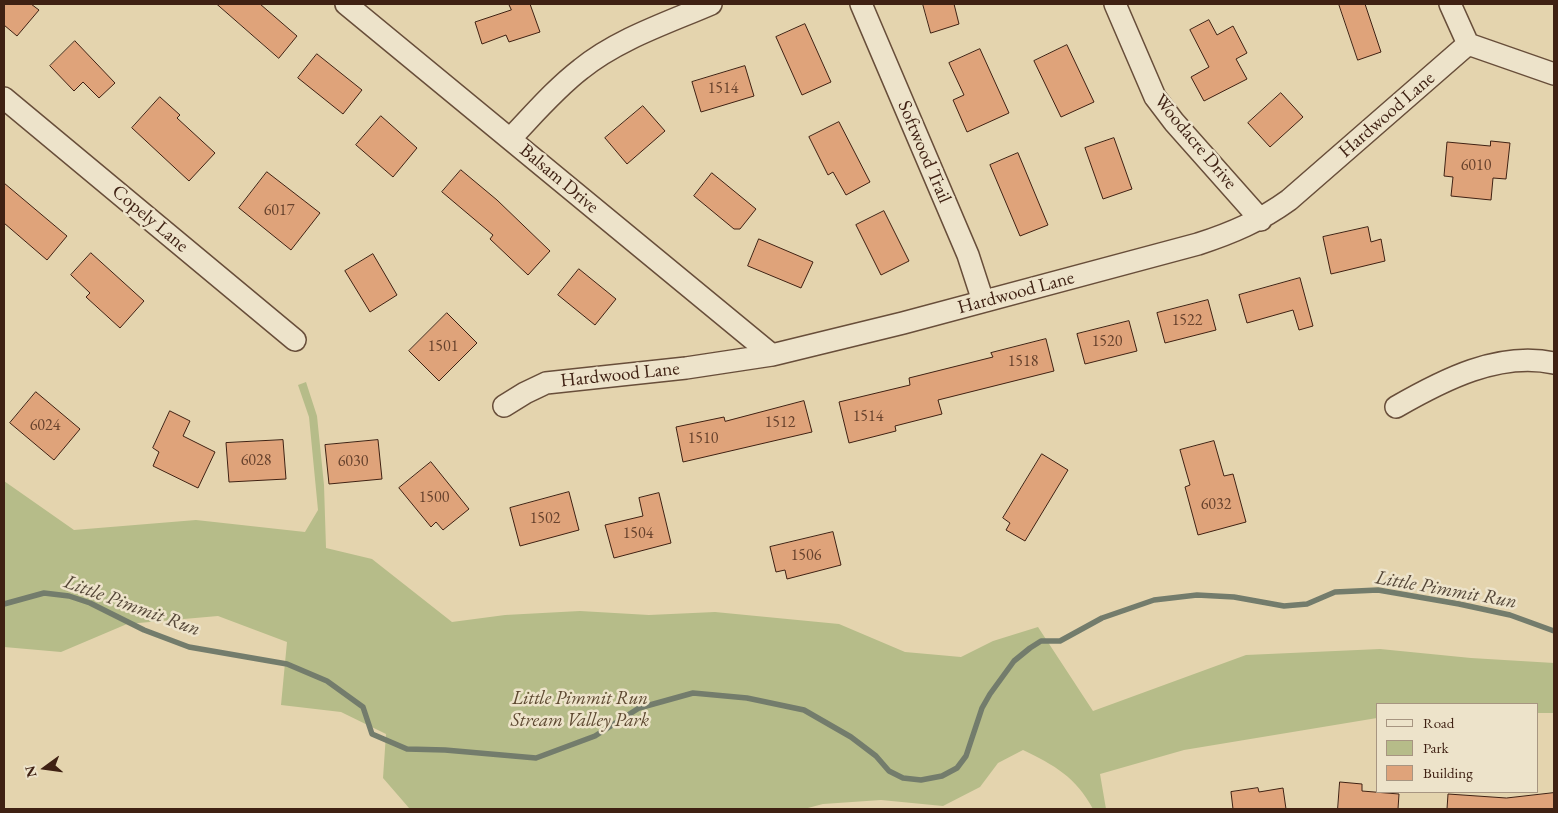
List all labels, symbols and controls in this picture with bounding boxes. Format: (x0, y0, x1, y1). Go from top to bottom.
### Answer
street label: Hardwood Lane (1334, 67, 1440, 163)
house number: 1514 (708, 79, 738, 99)
street label: Woodacre Drive (1149, 90, 1241, 194)
street label: Softwood Trail (892, 97, 956, 207)
street label: Balsam Drive (515, 139, 603, 219)
house number: 6010 (1461, 156, 1491, 176)
street label: Copely Lane (107, 180, 193, 258)
house number: 6017 (264, 201, 294, 221)
street label: Hardwood Lane (955, 266, 1077, 320)
house number: 1522 (1172, 311, 1202, 331)
house number: 1520 (1092, 332, 1122, 352)
house number: 1501 (428, 337, 458, 357)
house number: 1518 (1008, 352, 1038, 372)
street label: Hardwood Lane (559, 357, 681, 393)
house number: 1514 (853, 407, 883, 427)
house number: 1512 (765, 413, 795, 433)
house number: 6024 (30, 416, 60, 436)
house number: 1510 (688, 429, 718, 449)
house number: 6028 (241, 451, 271, 471)
house number: 6030 (338, 452, 368, 472)
house number: 1500 (419, 488, 449, 508)
house number: 6032 (1201, 495, 1231, 515)
house number: 1502 (530, 509, 560, 529)
house number: 1504 (623, 524, 653, 544)
house number: 1506 (791, 546, 821, 566)
water label: Little Pimmit Run (1373, 566, 1519, 614)
water label: Little Pimmit Run (61, 570, 203, 642)
park label: Little Pimmit Run Stream Valley Park (511, 688, 649, 732)
legend (1376, 703, 1538, 793)
text: Road (1423, 713, 1454, 732)
text: Park (1423, 738, 1449, 757)
north arrow (20, 743, 70, 793)
text: Building (1423, 763, 1473, 782)
text: N (20, 764, 41, 779)

